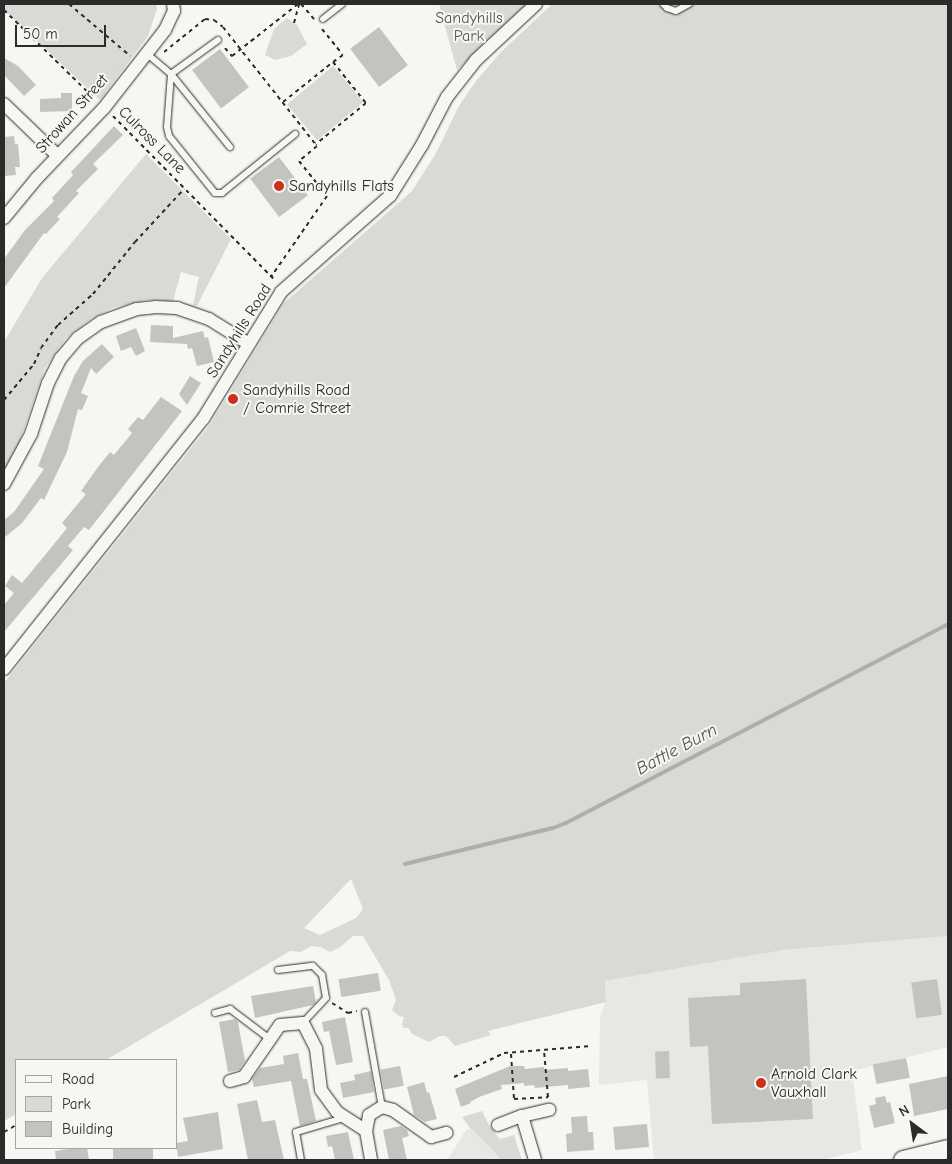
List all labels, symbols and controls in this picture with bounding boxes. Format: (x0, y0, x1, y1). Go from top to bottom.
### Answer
park label: Sandyhills Park (435, 8, 503, 46)
scale bar (18, 15, 109, 47)
text: 50 m (23, 25, 58, 43)
street label: Strowan Street (32, 71, 112, 157)
street label: Culross Lane (114, 102, 190, 178)
place label: Sandyhills Flats (289, 176, 394, 196)
marker: Sandyhills Flats (273, 180, 285, 192)
street label: Sandyhills Road (202, 280, 276, 382)
place label: Sandyhills Road / Comrie Street (243, 380, 350, 418)
marker: Sandyhills Road / Comrie Street (227, 393, 239, 405)
water label: Battle Burn (633, 720, 721, 780)
legend (15, 1059, 178, 1149)
place label: Arnold Clark Vauxhall (771, 1064, 857, 1102)
text: Road (62, 1070, 94, 1088)
marker: Arnold Clark Vauxhall (755, 1077, 767, 1089)
text: Park (62, 1095, 91, 1113)
north arrow (887, 1099, 937, 1149)
text: N (896, 1101, 912, 1120)
text: Building (62, 1120, 113, 1138)

